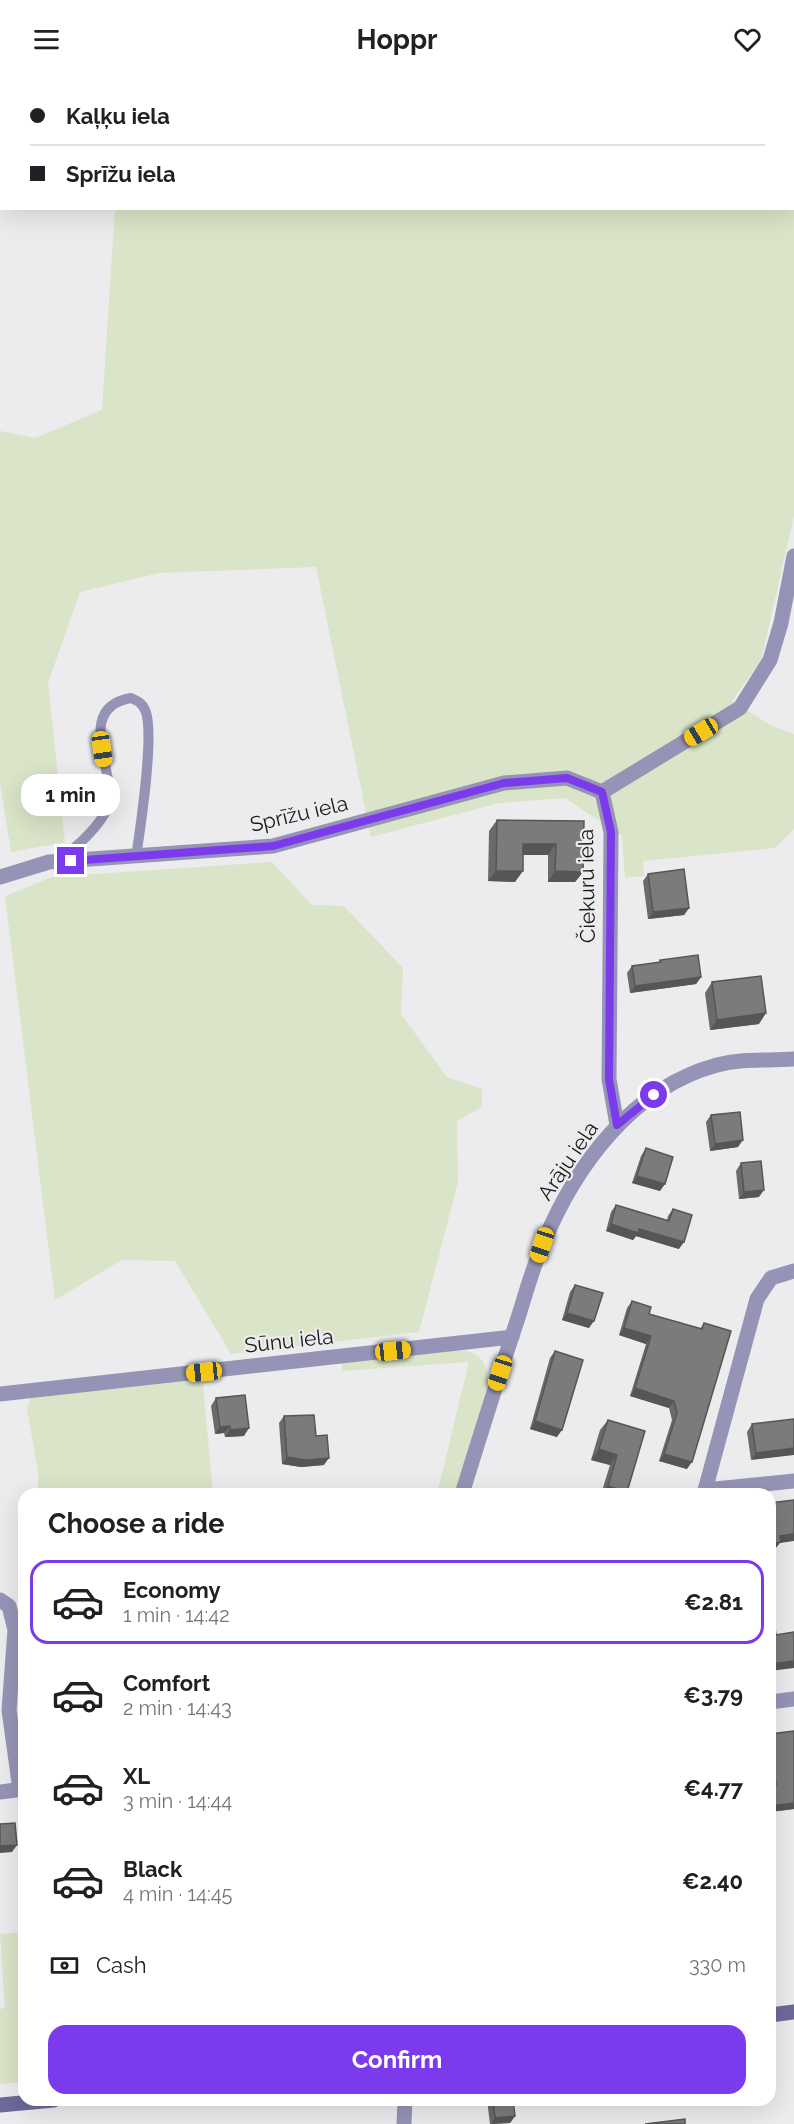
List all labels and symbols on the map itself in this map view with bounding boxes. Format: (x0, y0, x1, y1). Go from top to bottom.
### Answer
car (681, 715, 721, 749)
car (91, 730, 113, 768)
callout: 1 min (22, 774, 121, 816)
street label: Sprīžu iela (247, 790, 350, 837)
street label: Čiekuru iela (573, 829, 600, 943)
route end (57, 847, 84, 874)
route start (640, 1081, 667, 1108)
street label: Arāju iela (532, 1117, 603, 1205)
car (528, 1225, 556, 1265)
street label: Sūnu iela (243, 1323, 335, 1358)
car (374, 1340, 412, 1362)
car (486, 1353, 514, 1393)
car (185, 1361, 223, 1383)

